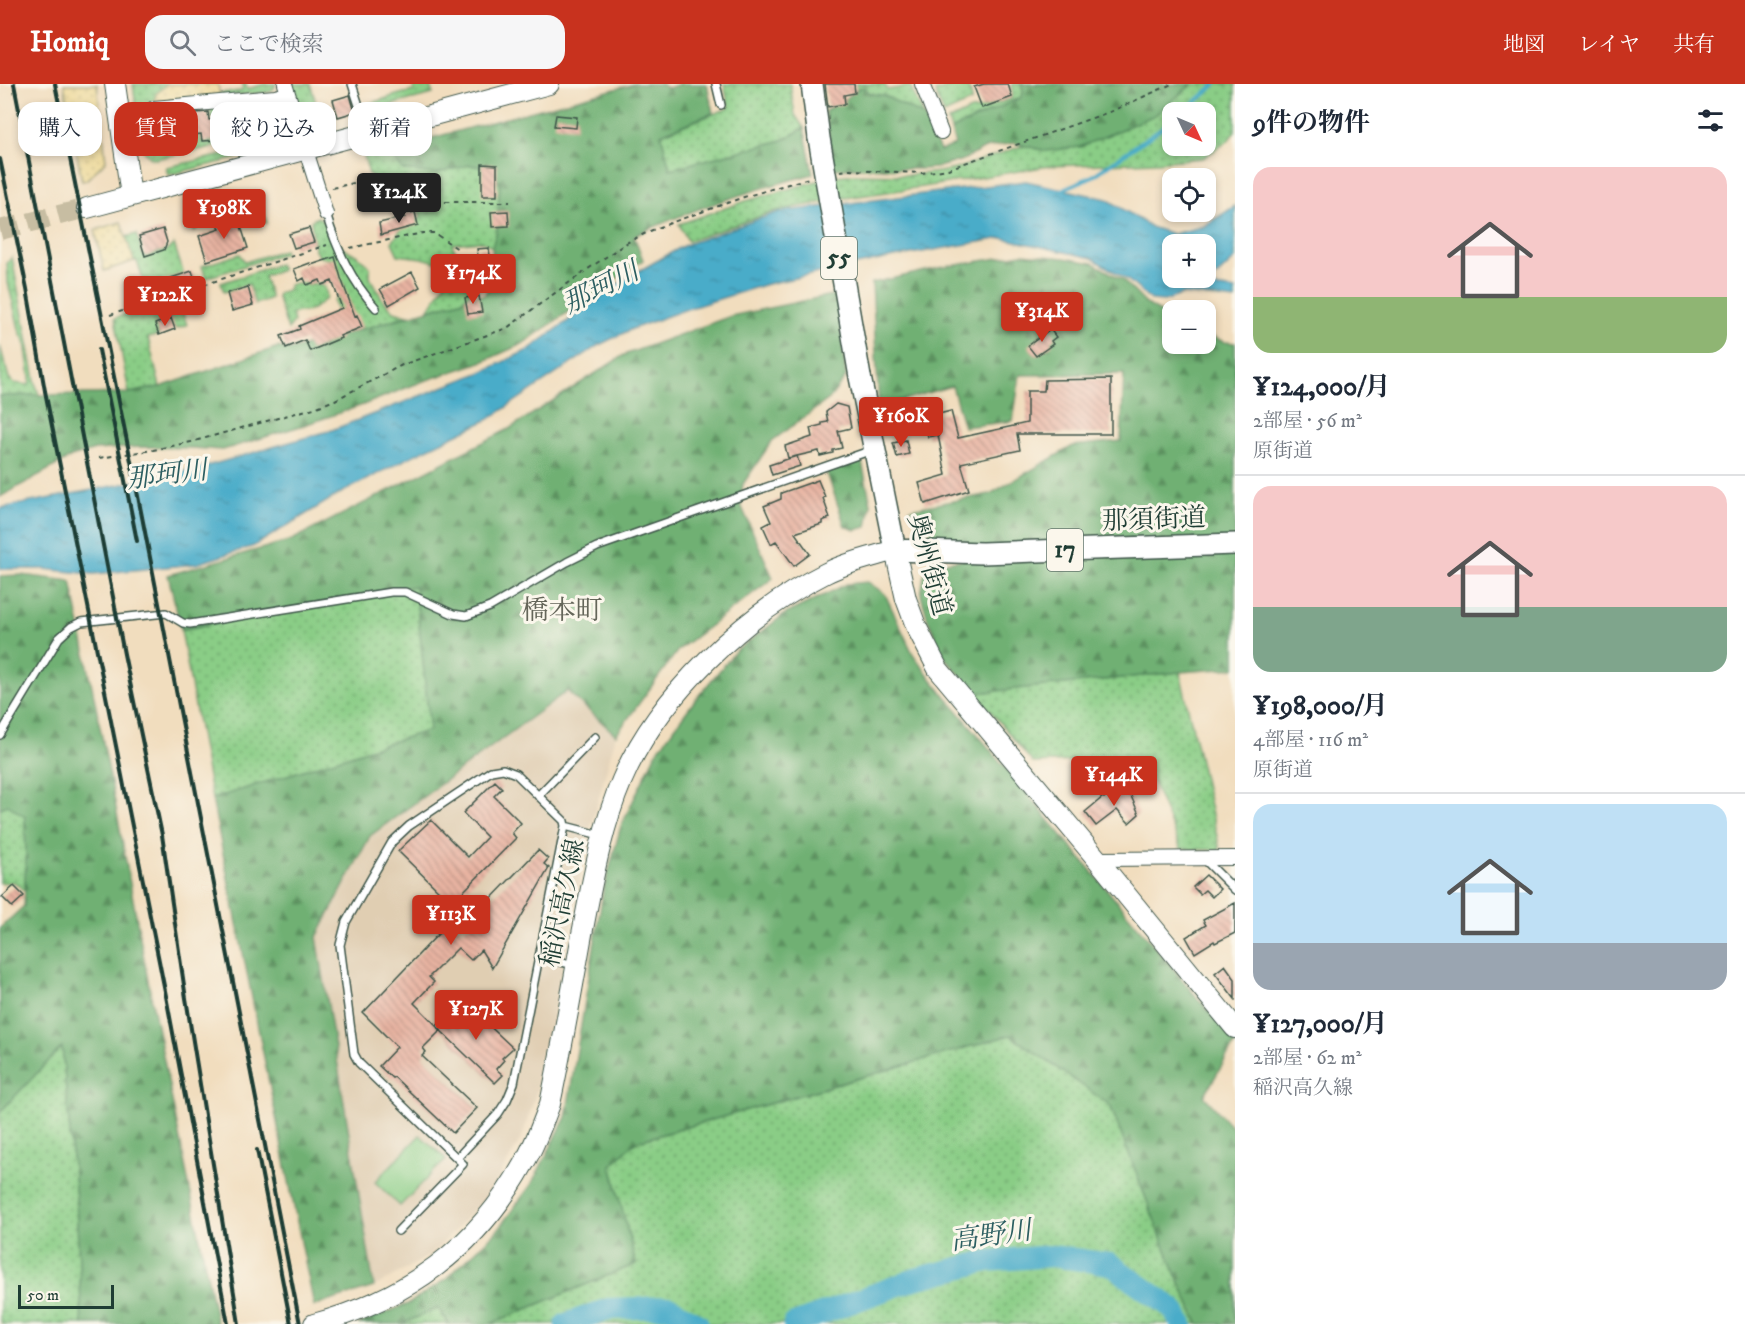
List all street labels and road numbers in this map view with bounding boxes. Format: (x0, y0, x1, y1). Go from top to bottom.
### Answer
road number: 55 (821, 237, 857, 279)
street label: 那須街道 (1101, 502, 1207, 538)
street label: 奥州街道 (900, 510, 958, 620)
road number: 17 (1047, 529, 1083, 571)
street label: 稲沢高久線 (533, 836, 593, 970)

